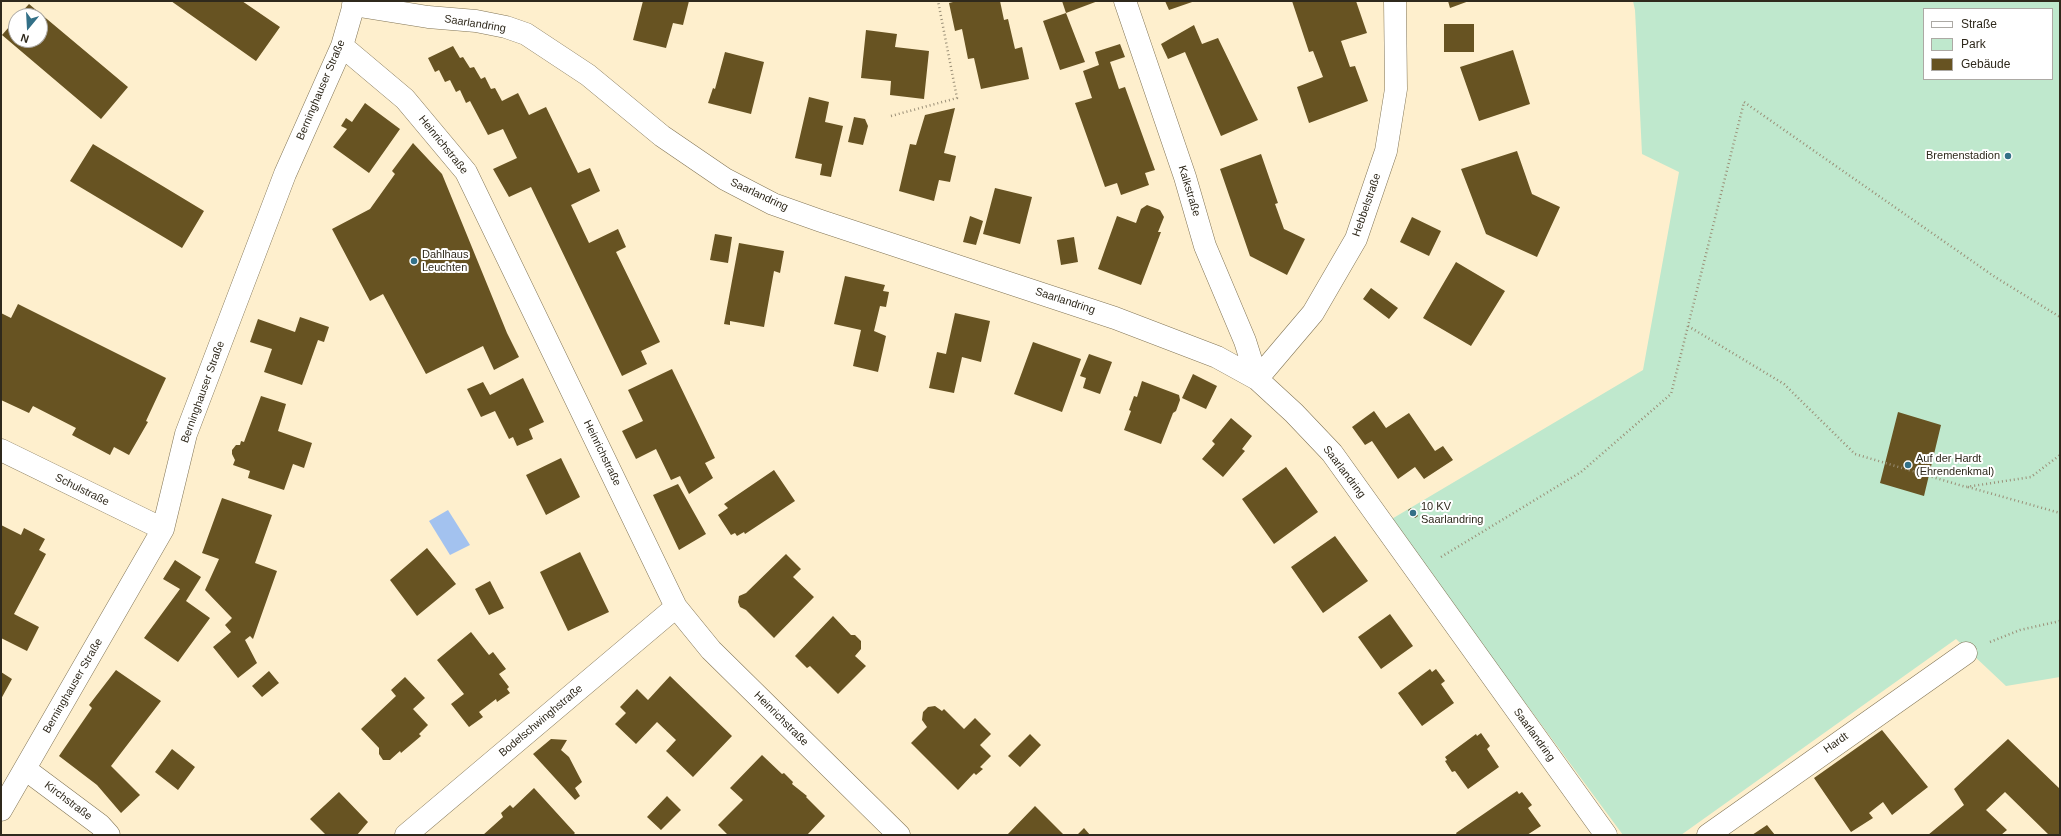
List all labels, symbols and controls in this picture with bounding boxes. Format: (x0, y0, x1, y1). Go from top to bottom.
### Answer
north arrow (8, 8, 48, 48)
legend (1923, 8, 2053, 80)
street label: Saarlandring (443, 13, 507, 35)
text: Straße (1961, 17, 1997, 31)
text: N (19, 32, 30, 45)
text: Park (1961, 37, 1986, 51)
street label: Berninghauser Straße (294, 38, 348, 142)
text: Gebäude (1961, 57, 2010, 71)
street label: Heinrichstraße (415, 113, 471, 177)
place label: Bremenstadion (1926, 149, 2000, 163)
marker: Bremenstadion (2003, 151, 2013, 161)
street label: Kalkstraße (1175, 164, 1203, 218)
street label: Hebbelstraße (1350, 172, 1384, 238)
street label: Saarlandring (728, 176, 790, 214)
place label: Dahlhaus Leuchten (422, 248, 468, 274)
marker: Dahlhaus Leuchten (409, 256, 419, 266)
street label: Saarlandring (1033, 285, 1097, 317)
street label: Berninghauser Straße (178, 339, 228, 445)
street label: Heinrichstraße (580, 418, 624, 488)
street label: Saarlandring (1320, 443, 1368, 501)
place label: Auf der Hardt (Ehrendenkmal) (1916, 452, 1994, 478)
marker: Auf der Hardt (Ehrendenkmal) (1903, 460, 1913, 470)
street label: Schulstraße (53, 471, 111, 509)
place label: 10 KV Saarlandring (1421, 500, 1483, 526)
marker: 10 KV Saarlandring (1408, 508, 1418, 518)
street label: Berninghauser Straße (40, 636, 106, 736)
street label: Bodelschwinghstraße (496, 682, 586, 760)
street label: Heinrichstraße (751, 689, 811, 749)
street label: Saarlandring (1510, 706, 1558, 764)
street label: Hardt (1821, 730, 1851, 756)
street label: Kirchstraße (42, 779, 94, 823)

